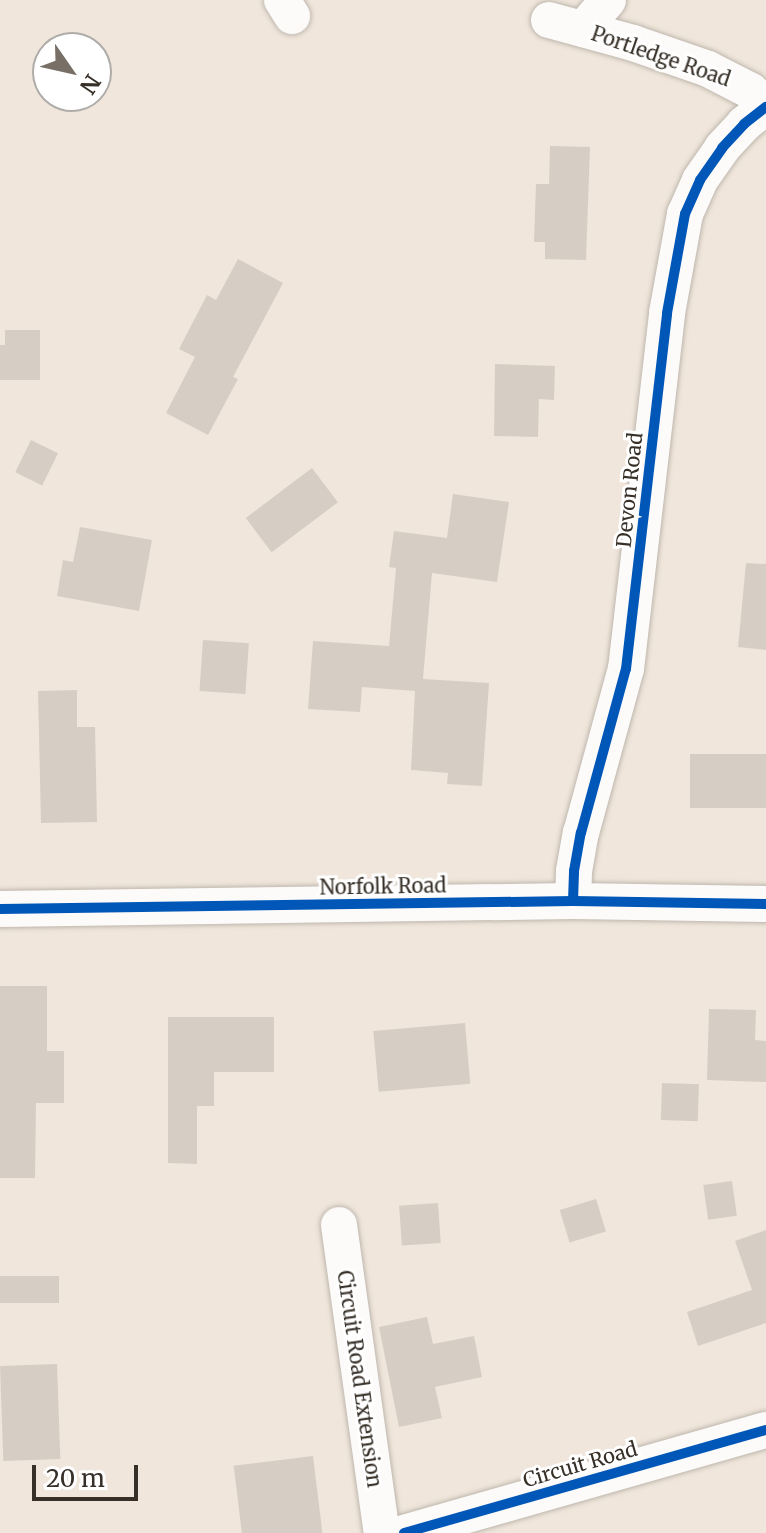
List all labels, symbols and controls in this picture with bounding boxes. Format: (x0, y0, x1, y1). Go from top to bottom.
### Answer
street label: Portledge Road (588, 21, 734, 91)
north arrow (32, 32, 112, 112)
text: N (74, 69, 107, 99)
street label: Devon Road (611, 431, 647, 549)
street label: Norfolk Road (319, 873, 447, 899)
street label: Circuit Road Extension (333, 1269, 387, 1489)
street label: Circuit Road (520, 1436, 640, 1492)
scale bar (36, 1449, 142, 1499)
text: 20 m (46, 1463, 105, 1494)

